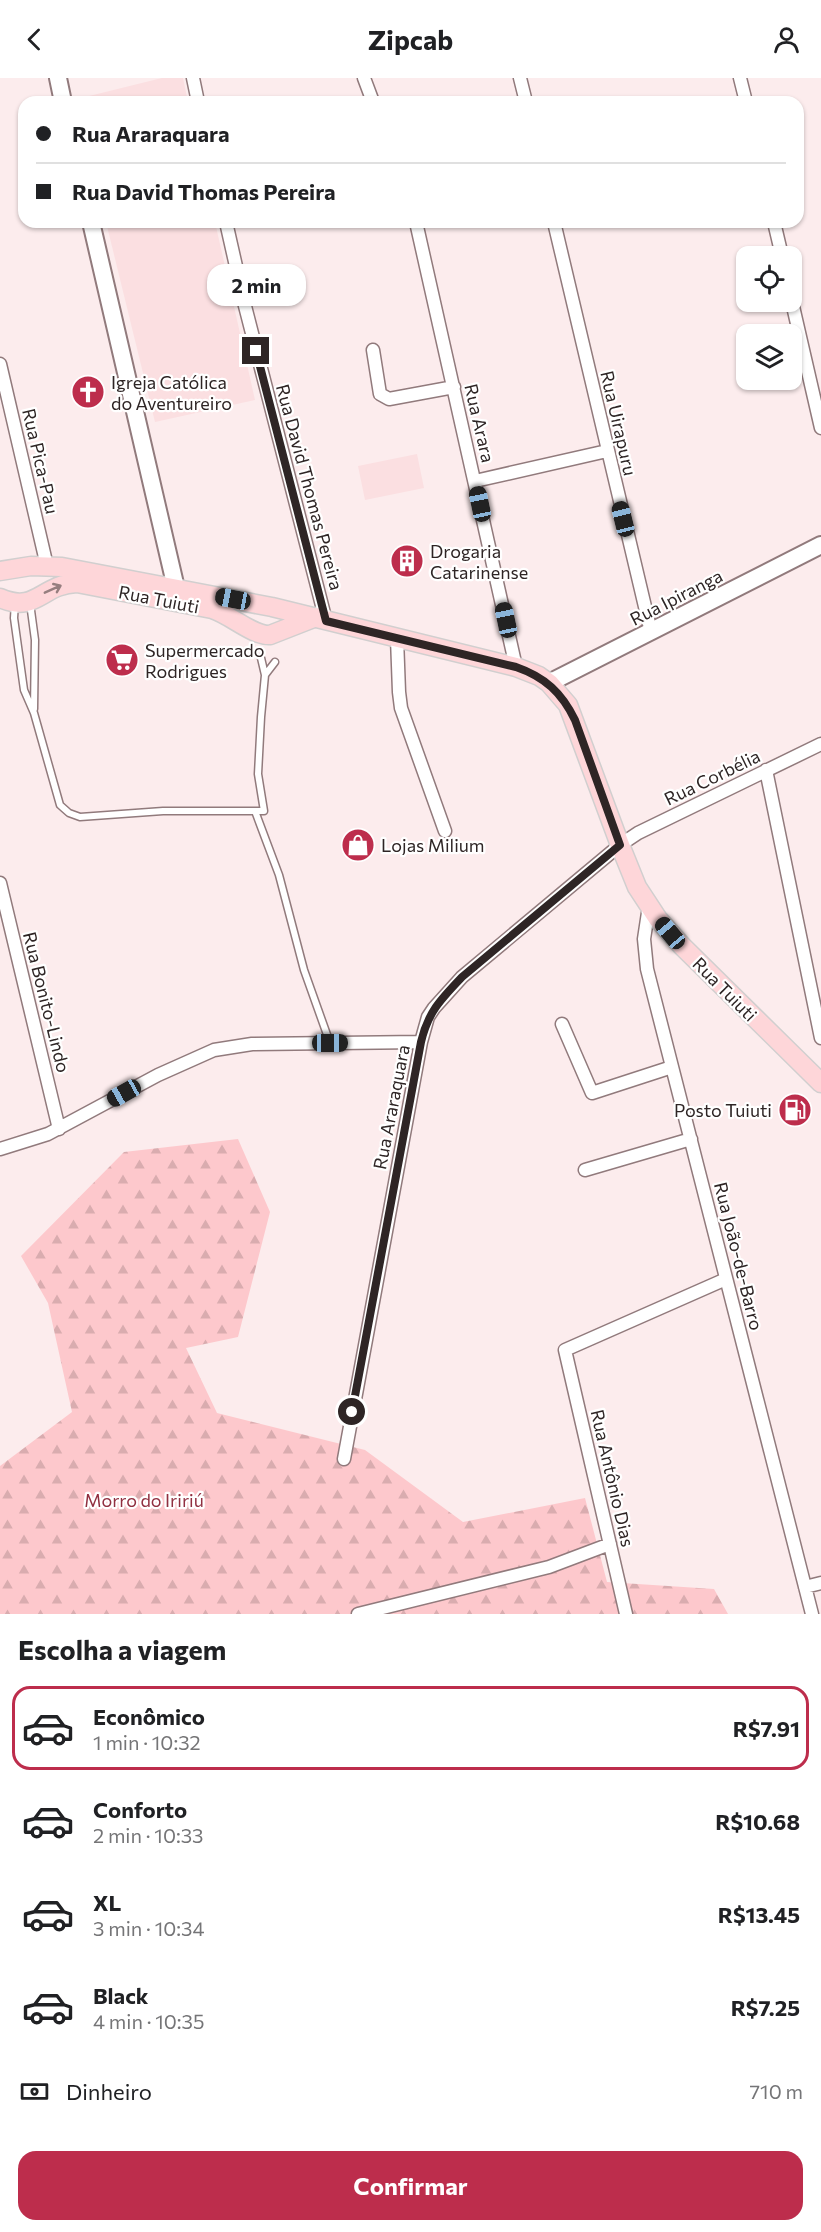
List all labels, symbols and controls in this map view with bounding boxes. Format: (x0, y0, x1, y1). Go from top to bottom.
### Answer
icon: back (18, 23, 51, 56)
text: Zipcab (368, 23, 453, 56)
icon: person (770, 23, 803, 56)
text: Rua Araraquara (72, 120, 230, 147)
text: Rua David Thomas Pereira (72, 178, 336, 205)
map controls (736, 246, 802, 390)
button: locate (736, 246, 802, 312)
callout: 2 min (206, 264, 306, 306)
text: 2 min (232, 273, 281, 297)
button: layers (736, 324, 802, 390)
route end (242, 337, 269, 364)
street label: Rua Uirapuru (596, 368, 642, 478)
place label: Igreja Católica do Aventureiro (111, 371, 232, 414)
church icon: Igreja Católica do Aventureiro (70, 374, 106, 410)
street label: Rua Arara (460, 381, 500, 465)
street label: Rua David Thomas Pereira (272, 382, 348, 592)
street label: Rua Pica-Pau (18, 406, 64, 516)
car (467, 485, 493, 523)
car (610, 499, 636, 539)
place label: Drogaria Catarinense (430, 540, 528, 583)
building icon: Drogaria Catarinense (389, 543, 425, 579)
street label: Rua Ipiranga (626, 564, 726, 630)
street label: Rua Tuiuti (117, 580, 201, 618)
one-way arrow (44, 582, 62, 594)
car (214, 587, 252, 611)
car (493, 601, 519, 639)
place label: Supermercado Rodrigues (145, 639, 265, 682)
supermarket icon: Supermercado Rodrigues (104, 642, 140, 678)
street label: Rua Corbélia (660, 744, 764, 810)
shop icon: Lojas Milium (340, 827, 376, 863)
place label: Lojas Milium (381, 834, 485, 856)
car (652, 913, 688, 953)
street label: Rua Bonito-Lindo (19, 929, 75, 1075)
street label: Rua Tuiuti (688, 952, 762, 1026)
car (312, 1034, 348, 1052)
street label: Rua Araraquara (368, 1043, 414, 1171)
car (104, 1076, 144, 1110)
fuel station icon: Posto Tuiuti (777, 1092, 813, 1128)
place label: Posto Tuiuti (674, 1099, 772, 1121)
street label: Rua João-de-Barro (710, 1180, 768, 1332)
route start (338, 1398, 365, 1425)
street label: Rua Antônio Dias (587, 1407, 639, 1549)
park label: Morro do Iririú (84, 1489, 204, 1511)
text: Escolha a viagem (18, 1633, 226, 1666)
icon: car (21, 1701, 75, 1755)
text: Econômico (93, 1703, 205, 1730)
text: R$7.91 (733, 1715, 800, 1742)
text: 1 min · 10:32 (93, 1730, 201, 1754)
icon: car (21, 1794, 75, 1848)
text: Conforto (93, 1796, 187, 1823)
text: R$10.68 (715, 1808, 800, 1835)
text: 2 min · 10:33 (93, 1823, 203, 1847)
icon: car (21, 1887, 75, 1941)
text: XL (93, 1889, 121, 1916)
text: R$13.45 (718, 1901, 800, 1928)
text: 3 min · 10:34 (93, 1916, 204, 1940)
icon: car (21, 1980, 75, 2034)
text: Black (93, 1982, 148, 2009)
text: R$7.25 (731, 1994, 800, 2021)
text: 4 min · 10:35 (93, 2009, 204, 2033)
icon: cash (18, 2075, 51, 2108)
text: Dinheiro (66, 2078, 152, 2105)
text: 710 m (750, 2079, 803, 2103)
button: Confirmar (18, 2151, 803, 2220)

